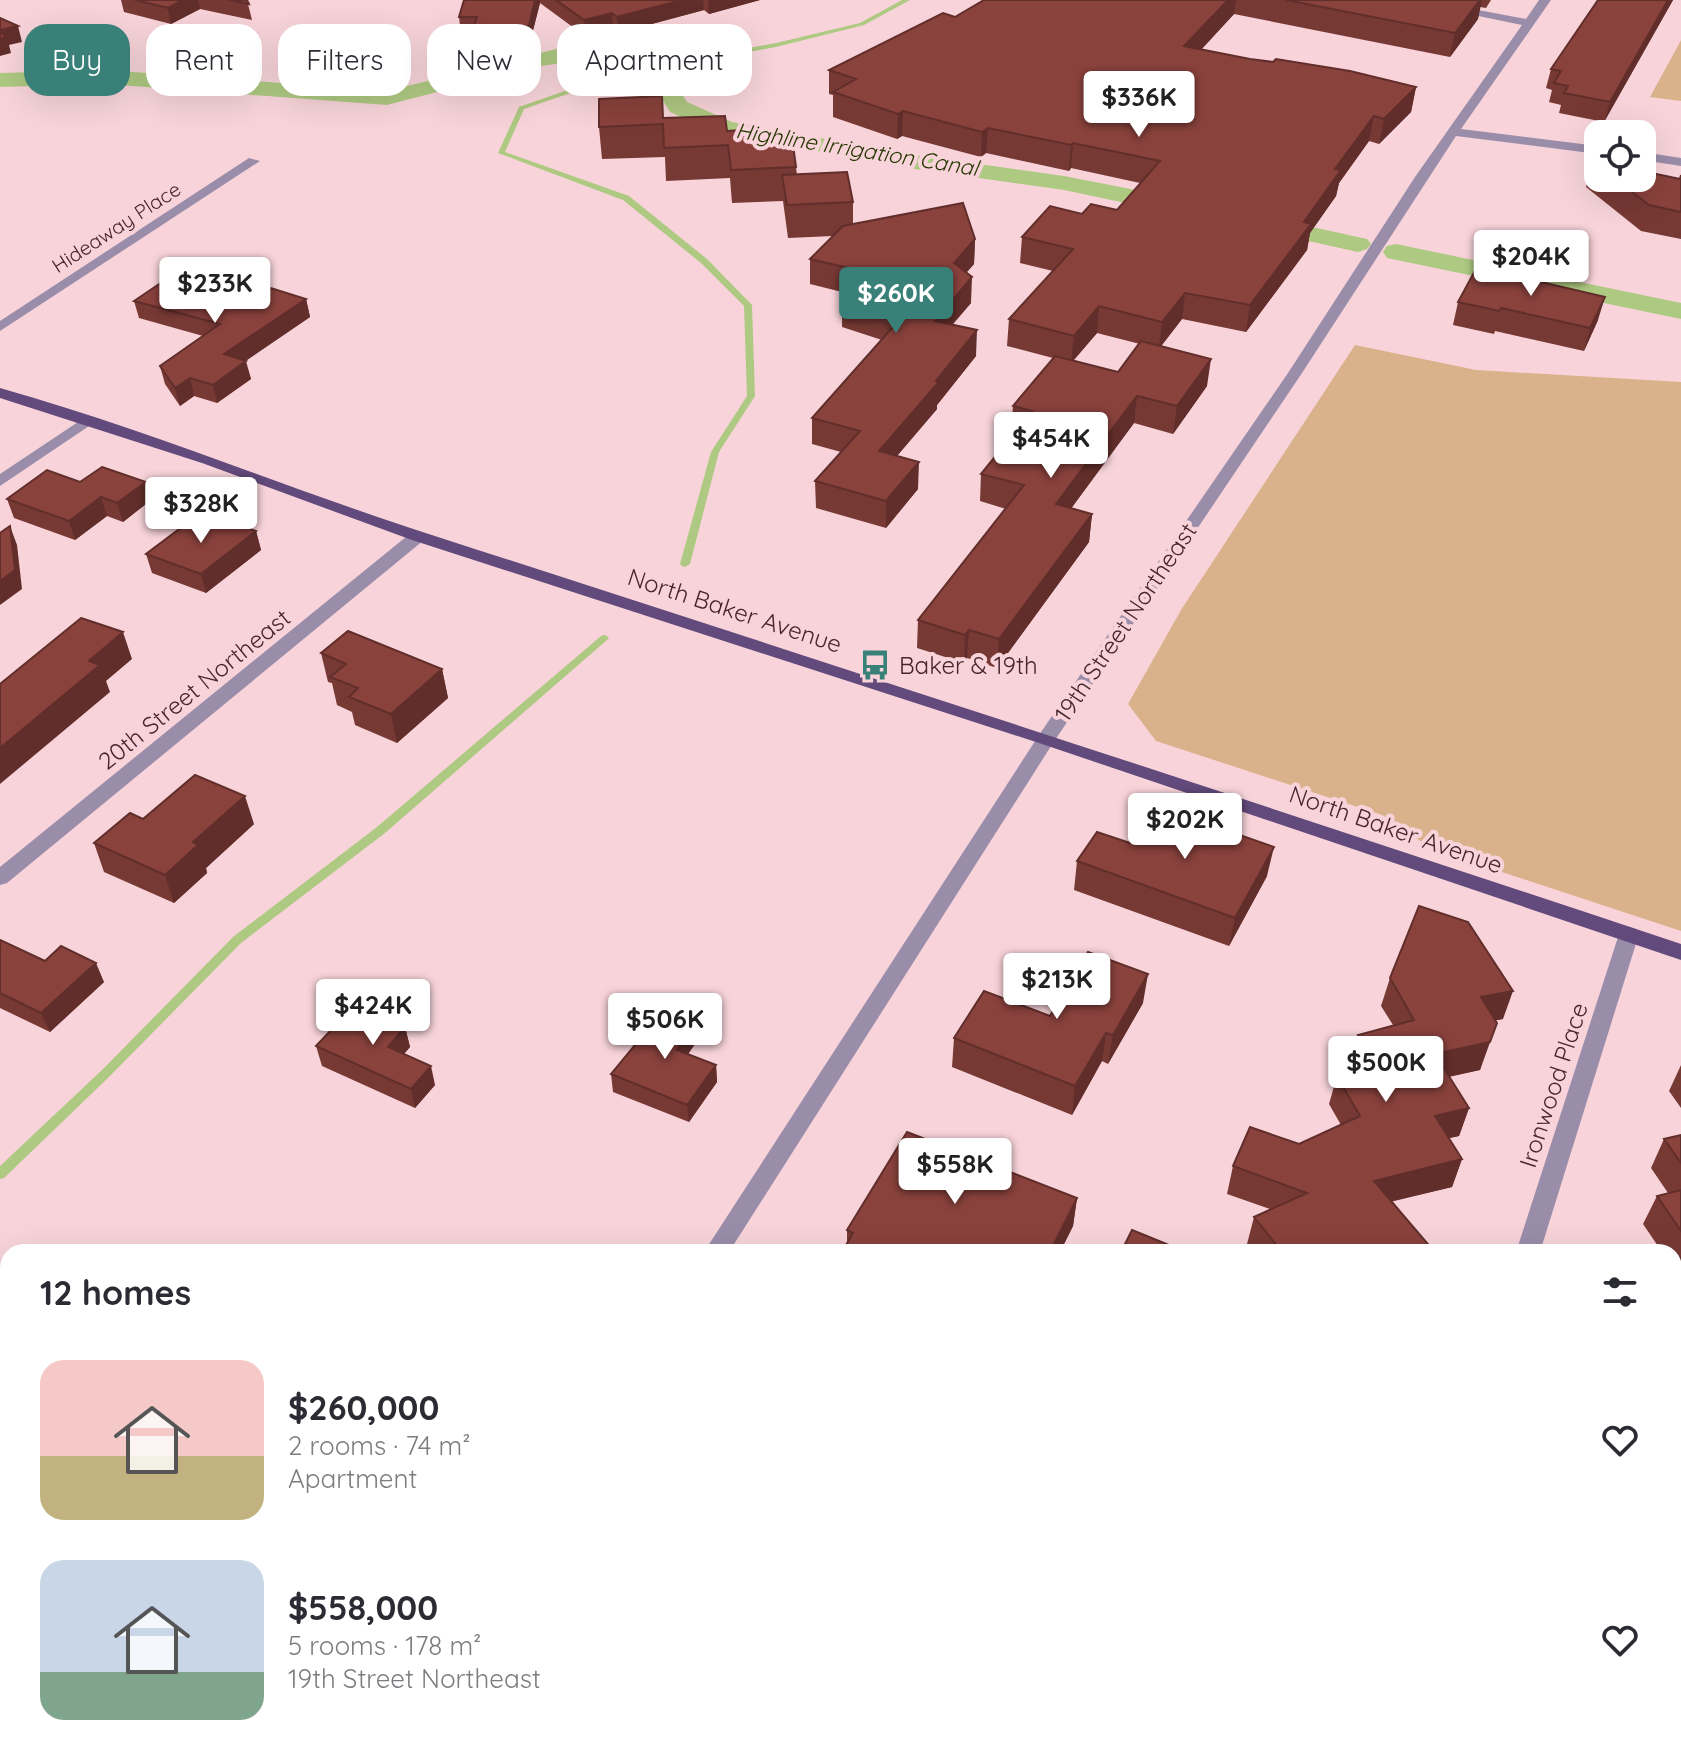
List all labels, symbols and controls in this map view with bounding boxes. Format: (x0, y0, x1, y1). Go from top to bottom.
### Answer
chip: Buy (24, 24, 130, 96)
chip: Rent (146, 24, 262, 96)
chip: Filters (278, 24, 411, 96)
chip: New (427, 24, 541, 96)
chip: Apartment (557, 24, 752, 96)
pin: $336K (1083, 71, 1195, 139)
text: $336K (1102, 80, 1176, 113)
water label: Highline Irrigation Canal (734, 116, 983, 182)
map controls (1584, 120, 1656, 192)
button: locate (1584, 120, 1656, 192)
street label: Hideaway Place (47, 176, 185, 278)
pin: $204K (1475, 230, 1587, 298)
text: $204K (1492, 239, 1570, 272)
pin: $233K (159, 257, 271, 325)
text: $233K (177, 266, 253, 299)
pin: $260K (840, 267, 952, 335)
text: $260K (857, 276, 935, 309)
pin: $454K (995, 412, 1107, 480)
text: $454K (1012, 421, 1090, 454)
pin: $328K (145, 477, 257, 545)
text: $328K (163, 486, 239, 519)
street label: 19th Street Northeast (1047, 517, 1203, 727)
street label: North Baker Avenue (624, 561, 846, 659)
street label: 20th Street Northeast (92, 602, 296, 776)
bus stop icon: Baker & 19th (858, 648, 892, 682)
place label: Baker & 19th (899, 650, 1038, 680)
street label: North Baker Avenue (1285, 778, 1507, 880)
pin: $202K (1129, 793, 1241, 861)
text: $202K (1146, 802, 1224, 835)
pin: $213K (1001, 953, 1113, 1021)
text: $213K (1021, 962, 1093, 995)
pin: $424K (317, 979, 429, 1047)
text: $424K (334, 988, 412, 1021)
pin: $506K (609, 993, 721, 1061)
street label: Ironwood Place (1512, 999, 1594, 1171)
text: $506K (626, 1002, 704, 1035)
pin: $500K (1330, 1036, 1442, 1104)
text: $500K (1346, 1045, 1426, 1078)
pin: $558K (899, 1138, 1011, 1206)
text: $558K (917, 1147, 993, 1180)
icon: filters (1598, 1270, 1642, 1314)
text: 12 homes (40, 1271, 191, 1314)
text: $260,000 (288, 1386, 439, 1429)
icon: home (104, 1392, 200, 1488)
icon: heart (1598, 1418, 1642, 1462)
text: 2 rooms · 74 m² (288, 1429, 471, 1462)
text: Apartment (288, 1462, 417, 1495)
text: $558,000 (288, 1586, 438, 1629)
icon: home (104, 1592, 200, 1688)
icon: heart (1598, 1618, 1642, 1662)
text: 5 rooms · 178 m² (288, 1629, 481, 1662)
text: 19th Street Northeast (288, 1662, 541, 1695)

